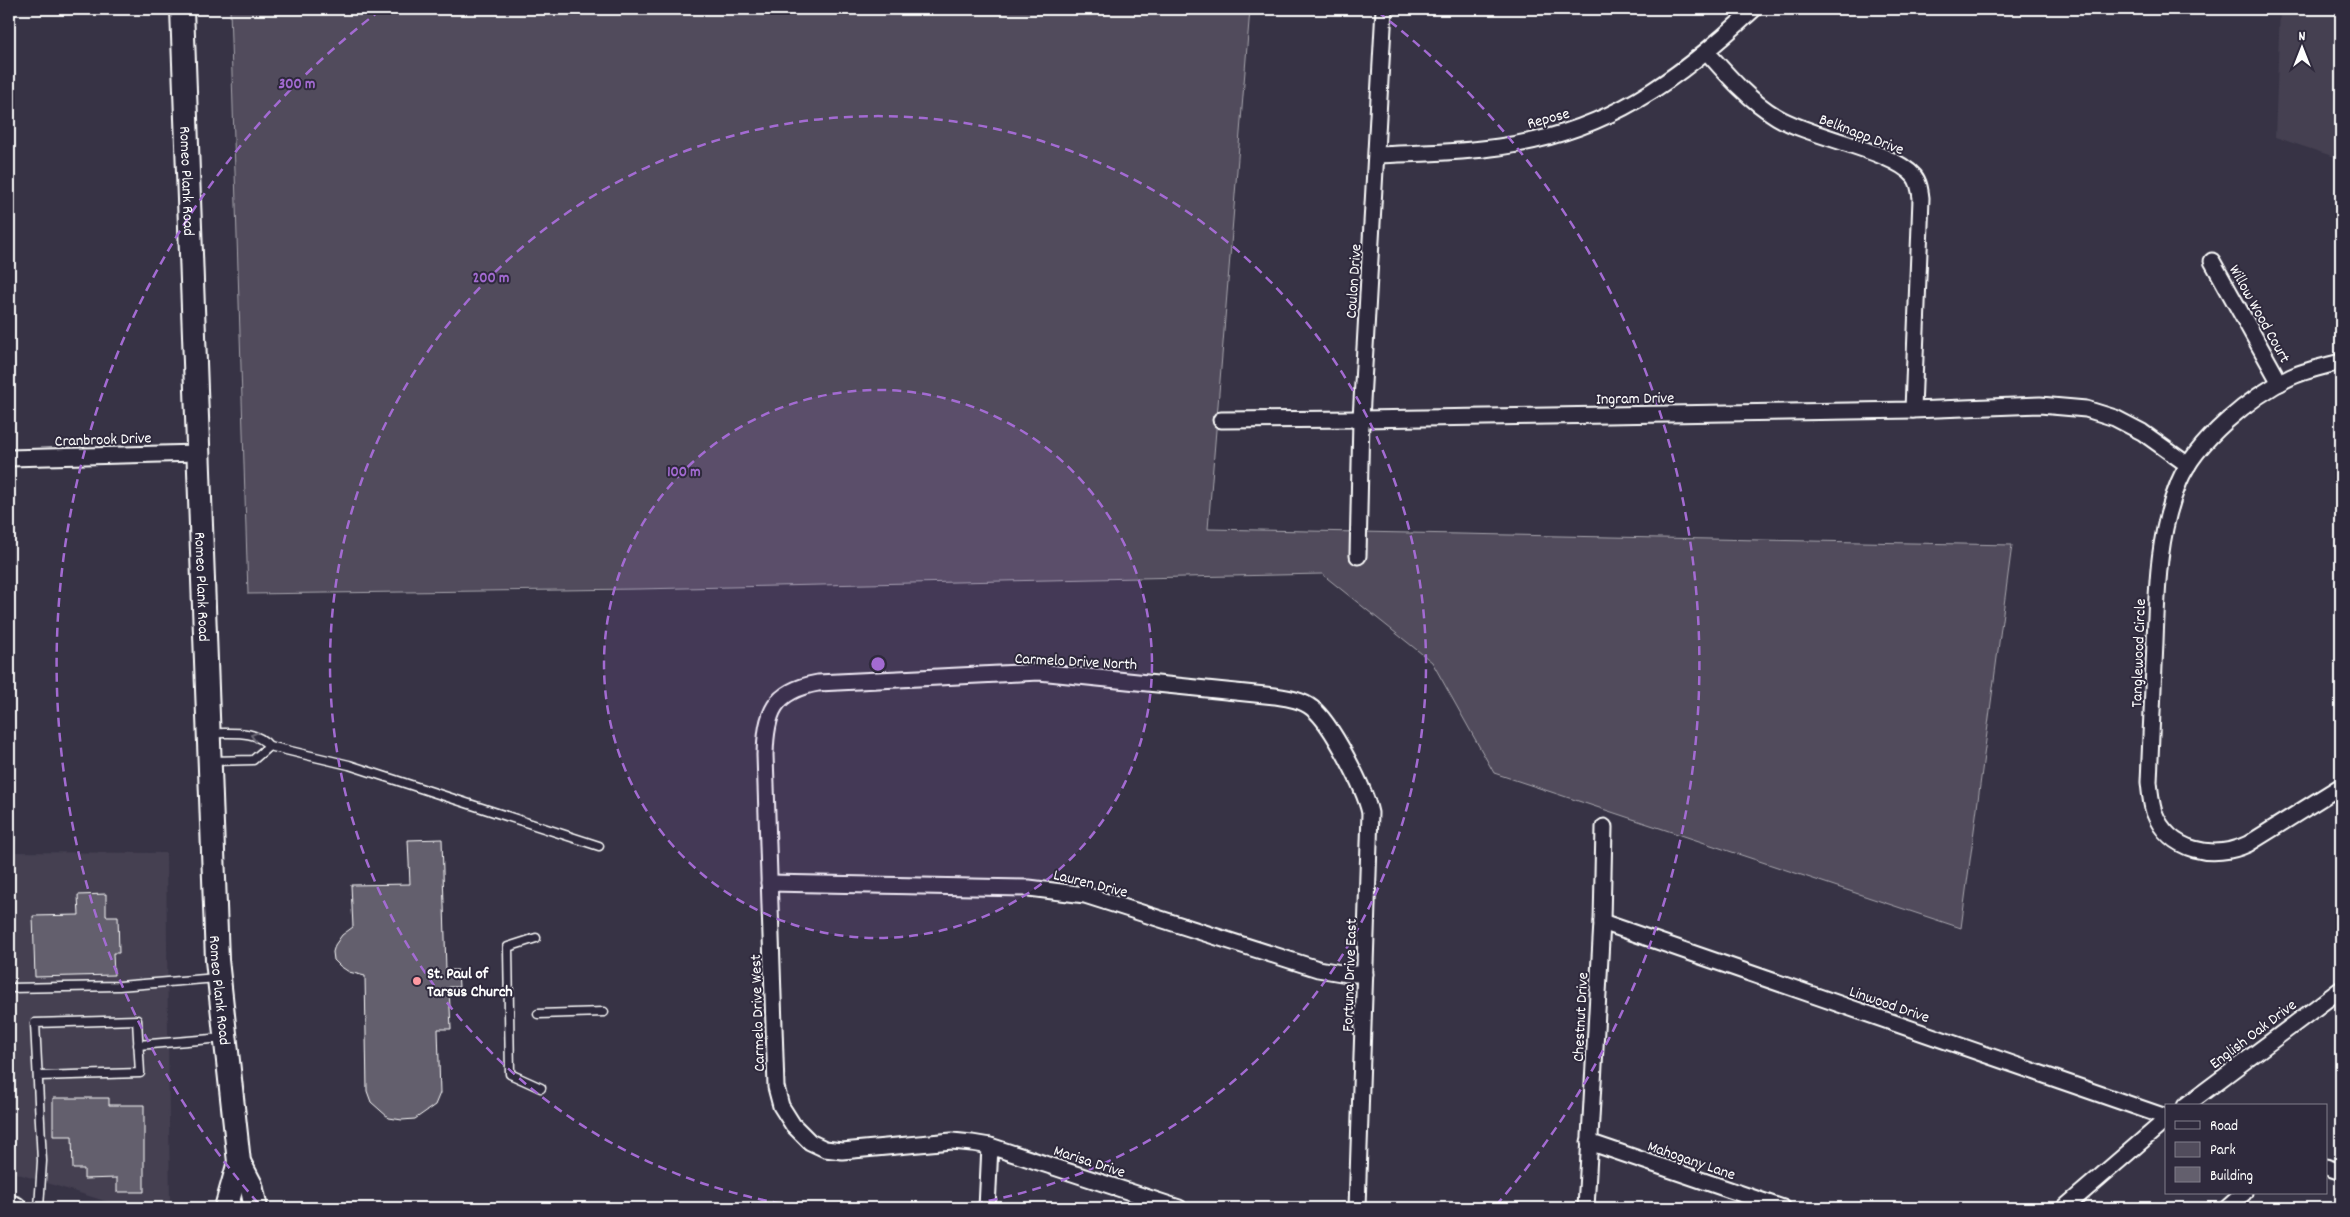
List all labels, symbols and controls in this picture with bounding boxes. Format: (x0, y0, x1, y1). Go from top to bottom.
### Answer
north arrow (2278, 22, 2328, 72)
text: N (2299, 27, 2306, 47)
text: 300 m (279, 74, 315, 96)
street label: Repose (1525, 103, 1572, 136)
street label: Belknapp Drive (1815, 109, 1907, 162)
street label: Romeo Plank Road (172, 126, 199, 236)
street label: Coulon Drive (1340, 243, 1369, 319)
street label: Willow Wood Court (2222, 261, 2295, 368)
text: 200 m (473, 268, 509, 290)
street label: Ingram Drive (1596, 387, 1674, 412)
street label: Cranbrook Drive (54, 427, 152, 454)
text: 100 m (667, 462, 701, 484)
street label: Romeo Plank Road (187, 531, 214, 642)
street label: Tanglewood Circle (2126, 598, 2153, 708)
street label: Carmelo Drive North (1014, 648, 1138, 677)
centre of rings (869, 655, 887, 673)
one-way arrow (251, 732, 259, 742)
street label: Lauren Drive (1051, 864, 1130, 905)
street label: Fortuna Drive East (1337, 918, 1364, 1032)
street label: Romeo Plank Road (202, 935, 235, 1046)
street label: Carmelo Drive West (745, 954, 772, 1072)
place label: St. Paul of Tarsus Church (427, 963, 513, 1004)
street label: Chestnut Drive (1568, 972, 1595, 1062)
marker: St. Paul of Tarsus Church (411, 975, 423, 987)
street label: Linwood Drive (1846, 981, 1932, 1030)
street label: English Oak Drive (2205, 995, 2302, 1075)
legend (2165, 1104, 2328, 1194)
text: Road (2210, 1116, 2238, 1138)
street label: Mahogany Lane (1644, 1136, 1738, 1187)
street label: Marisa Drive (1050, 1140, 1128, 1185)
text: Park (2210, 1140, 2236, 1162)
text: Building (2210, 1166, 2253, 1188)

